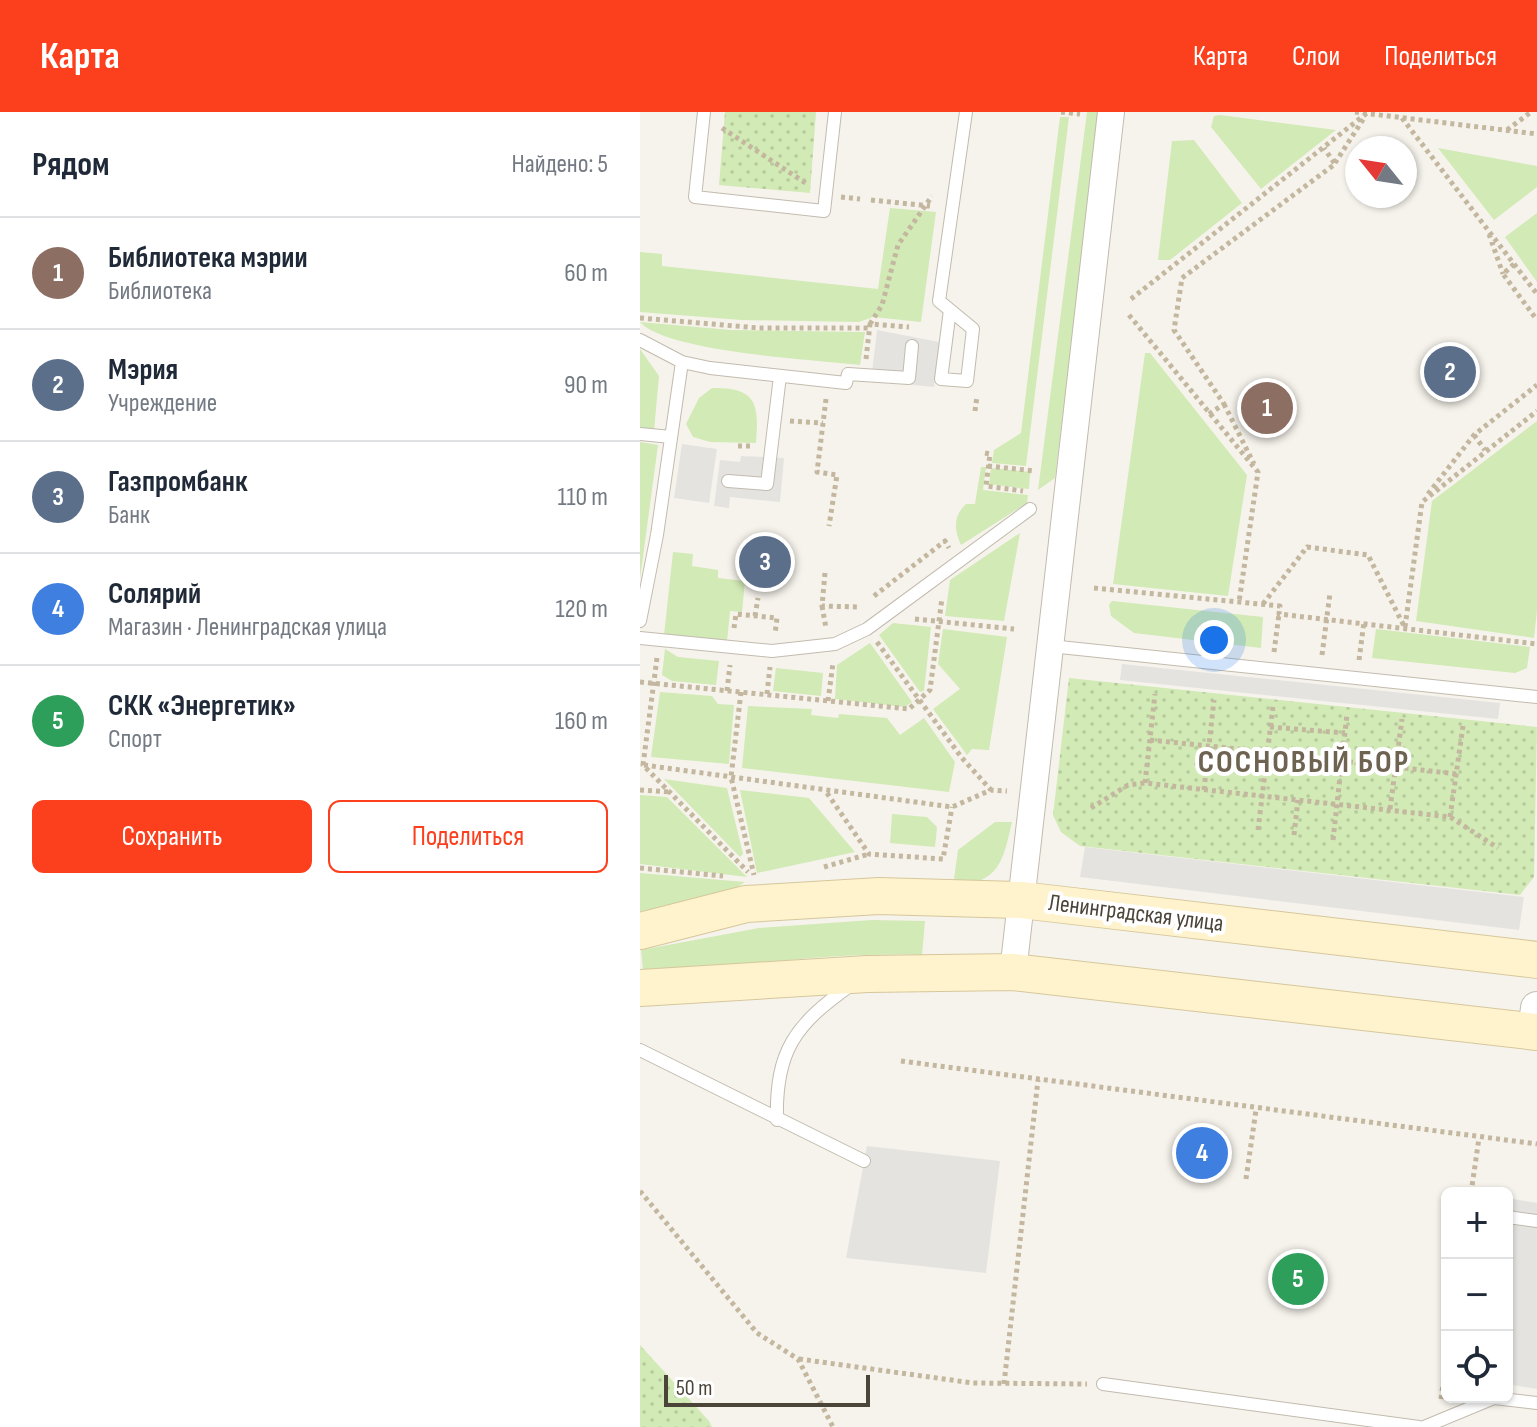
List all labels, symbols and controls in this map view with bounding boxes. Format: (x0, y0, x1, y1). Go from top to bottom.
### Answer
text: Карта (40, 34, 120, 79)
text: Карта (1193, 40, 1248, 73)
text: Слои (1292, 40, 1340, 73)
text: Поделиться (1384, 40, 1497, 73)
north arrow (1345, 136, 1417, 208)
text: Рядом (32, 144, 110, 185)
text: Найдено: 5 (512, 149, 608, 180)
text: Библиотека мэрии (108, 240, 308, 276)
text: 1 (53, 258, 63, 289)
text: 60 m (564, 258, 608, 289)
text: Библиотека (108, 276, 212, 307)
pin: 2 (1424, 342, 1476, 402)
text: Мэрия (108, 352, 178, 388)
text: 2 (52, 370, 64, 401)
text: 90 m (564, 370, 608, 401)
pin: 1 (1241, 378, 1293, 438)
text: Учреждение (108, 388, 217, 419)
text: Газпромбанк (108, 464, 248, 500)
text: 3 (52, 482, 64, 513)
text: 110 m (557, 482, 608, 513)
text: Банк (108, 500, 150, 531)
pin: 3 (739, 532, 791, 592)
text: Солярий (108, 576, 201, 612)
text: 4 (52, 594, 64, 625)
text: 120 m (555, 594, 608, 625)
text: Магазин · Ленинградская улица (108, 612, 387, 643)
your location (1194, 620, 1234, 660)
text: СКК «Энергетик» (108, 688, 296, 724)
text: 5 (52, 706, 64, 737)
text: 160 m (555, 706, 608, 737)
text: Спорт (108, 724, 162, 755)
district label: СОСНОВЫЙ БОР (1198, 743, 1410, 782)
button: Сохранить (32, 800, 312, 873)
button: Поделиться (328, 800, 608, 873)
street label: Ленинградская улица (1047, 888, 1225, 938)
pin: 4 (1176, 1123, 1228, 1183)
map controls (1441, 1187, 1513, 1403)
button: + (1441, 1187, 1513, 1259)
pin: 5 (1272, 1249, 1324, 1309)
button: − (1441, 1259, 1513, 1331)
button: locate (1441, 1331, 1513, 1403)
scale bar (664, 1371, 870, 1407)
text: 50 m (676, 1375, 712, 1402)

